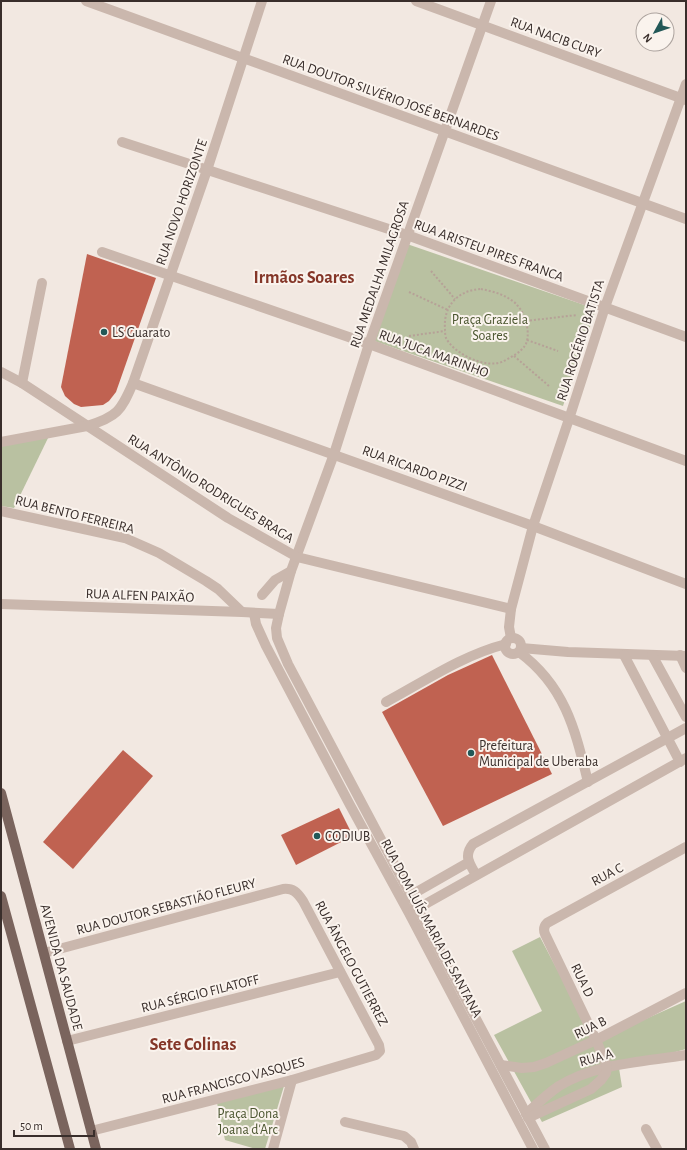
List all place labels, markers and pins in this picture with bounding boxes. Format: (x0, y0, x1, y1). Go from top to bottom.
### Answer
place label: LS Guarato (112, 326, 170, 340)
marker: LS Guarato (99, 327, 109, 337)
place label: Prefeitura Municipal de Uberaba (479, 739, 599, 769)
marker: Prefeitura Municipal de Uberaba (466, 748, 476, 758)
place label: CODIUB (325, 830, 370, 844)
marker: CODIUB (312, 831, 322, 841)

